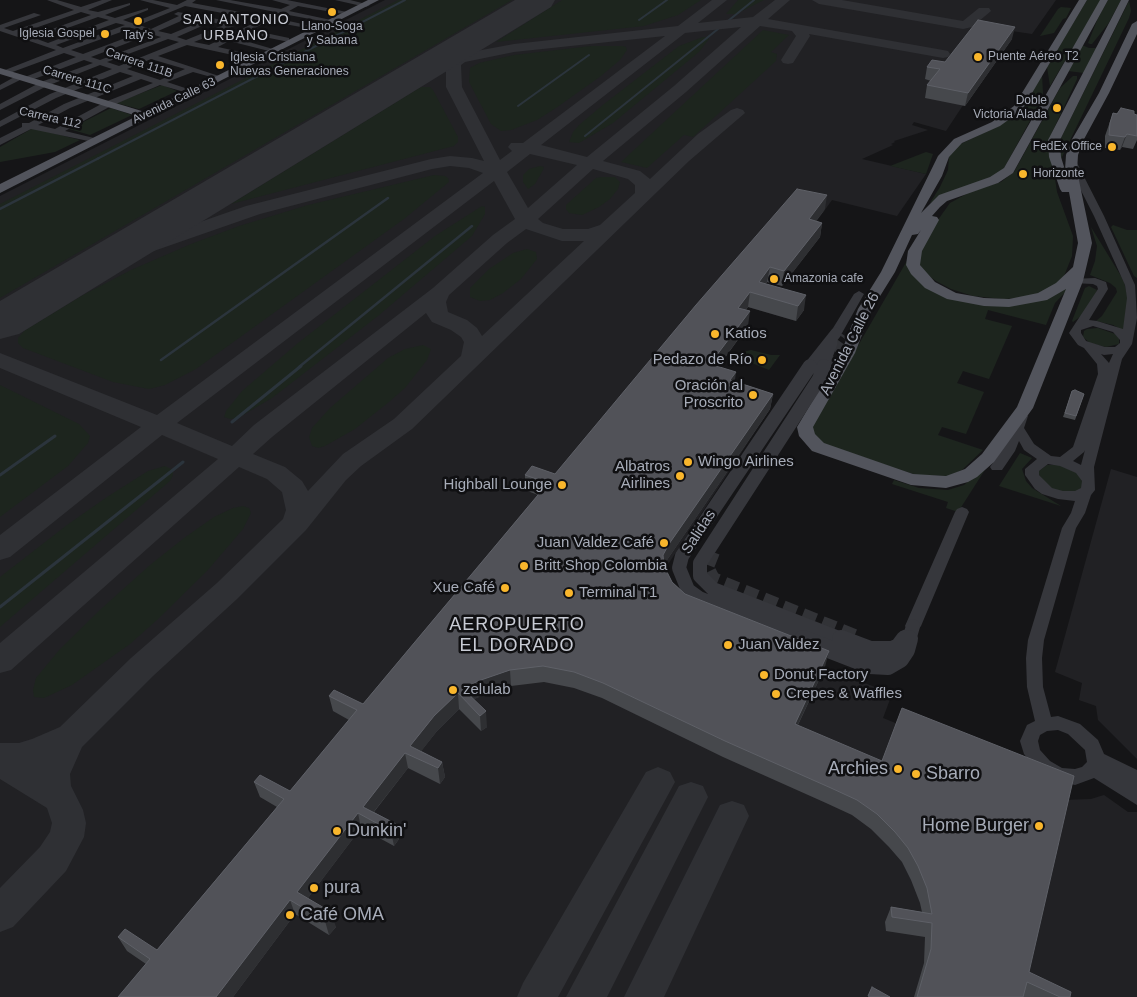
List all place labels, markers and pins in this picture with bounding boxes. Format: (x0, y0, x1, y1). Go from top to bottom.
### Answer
marker: Llano-Soga y Sabana (326, 6, 338, 18)
marker: Taty's (132, 15, 144, 27)
place label: Llano-Soga y Sabana (301, 20, 363, 48)
place label: Iglesia Gospel (19, 27, 95, 41)
marker: Iglesia Gospel (99, 28, 111, 40)
place label: Taty's (123, 29, 153, 43)
place label: Puente Aéreo T2 (988, 50, 1079, 64)
place label: Iglesia Cristiana Nuevas Generaciones (230, 51, 349, 79)
marker: Puente Aéreo T2 (972, 51, 984, 63)
marker: Iglesia Cristiana Nuevas Generaciones (214, 59, 226, 71)
place label: Doble Victoria Alada (973, 94, 1047, 122)
marker: Doble Victoria Alada (1051, 102, 1063, 114)
place label: FedEx Office (1033, 140, 1102, 154)
marker: FedEx Office (1106, 141, 1118, 153)
place label: Horizonte (1033, 167, 1084, 181)
marker: Horizonte (1017, 168, 1029, 180)
place label: Amazonia cafe (784, 272, 863, 286)
marker: Amazonia cafe (768, 273, 780, 285)
place label: Katios (725, 325, 767, 343)
marker: Katios (709, 328, 721, 340)
place label: Pedazo de Río (653, 351, 752, 369)
marker: Pedazo de Río (756, 354, 768, 366)
place label: Oración al Proscrito (675, 377, 743, 412)
marker: Oración al Proscrito (747, 389, 759, 401)
place label: Wingo Airlines (698, 453, 794, 471)
marker: Wingo Airlines (682, 456, 694, 468)
place label: Albatros Airlines (615, 458, 670, 493)
marker: Albatros Airlines (674, 470, 686, 482)
place label: Highball Lounge (444, 476, 552, 494)
marker: Highball Lounge (556, 479, 568, 491)
place label: Juan Valdez Café (537, 534, 654, 552)
marker: Juan Valdez Café (658, 537, 670, 549)
place label: Britt Shop Colombia (534, 557, 667, 575)
marker: Britt Shop Colombia (518, 560, 530, 572)
place label: Xue Café (432, 579, 495, 597)
marker: Xue Café (499, 582, 511, 594)
place label: Terminal T1 (579, 584, 657, 602)
marker: Terminal T1 (563, 587, 575, 599)
place label: Juan Valdez (738, 636, 819, 654)
marker: Juan Valdez (722, 639, 734, 651)
place label: Donut Factory (774, 666, 868, 684)
marker: Donut Factory (758, 669, 770, 681)
place label: zelulab (463, 681, 511, 699)
marker: zelulab (447, 684, 459, 696)
place label: Crepes & Waffles (786, 685, 902, 703)
marker: Crepes & Waffles (770, 688, 782, 700)
place label: Archies (828, 758, 888, 780)
marker: Archies (892, 763, 904, 775)
place label: Sbarro (926, 763, 980, 785)
marker: Sbarro (910, 768, 922, 780)
place label: Home Burger (922, 815, 1029, 837)
place label: Dunkin' (347, 820, 406, 842)
marker: Home Burger (1033, 820, 1045, 832)
marker: Dunkin' (331, 825, 343, 837)
place label: pura (324, 877, 360, 899)
marker: pura (308, 882, 320, 894)
place label: Café OMA (300, 904, 384, 926)
marker: Café OMA (284, 909, 296, 921)

